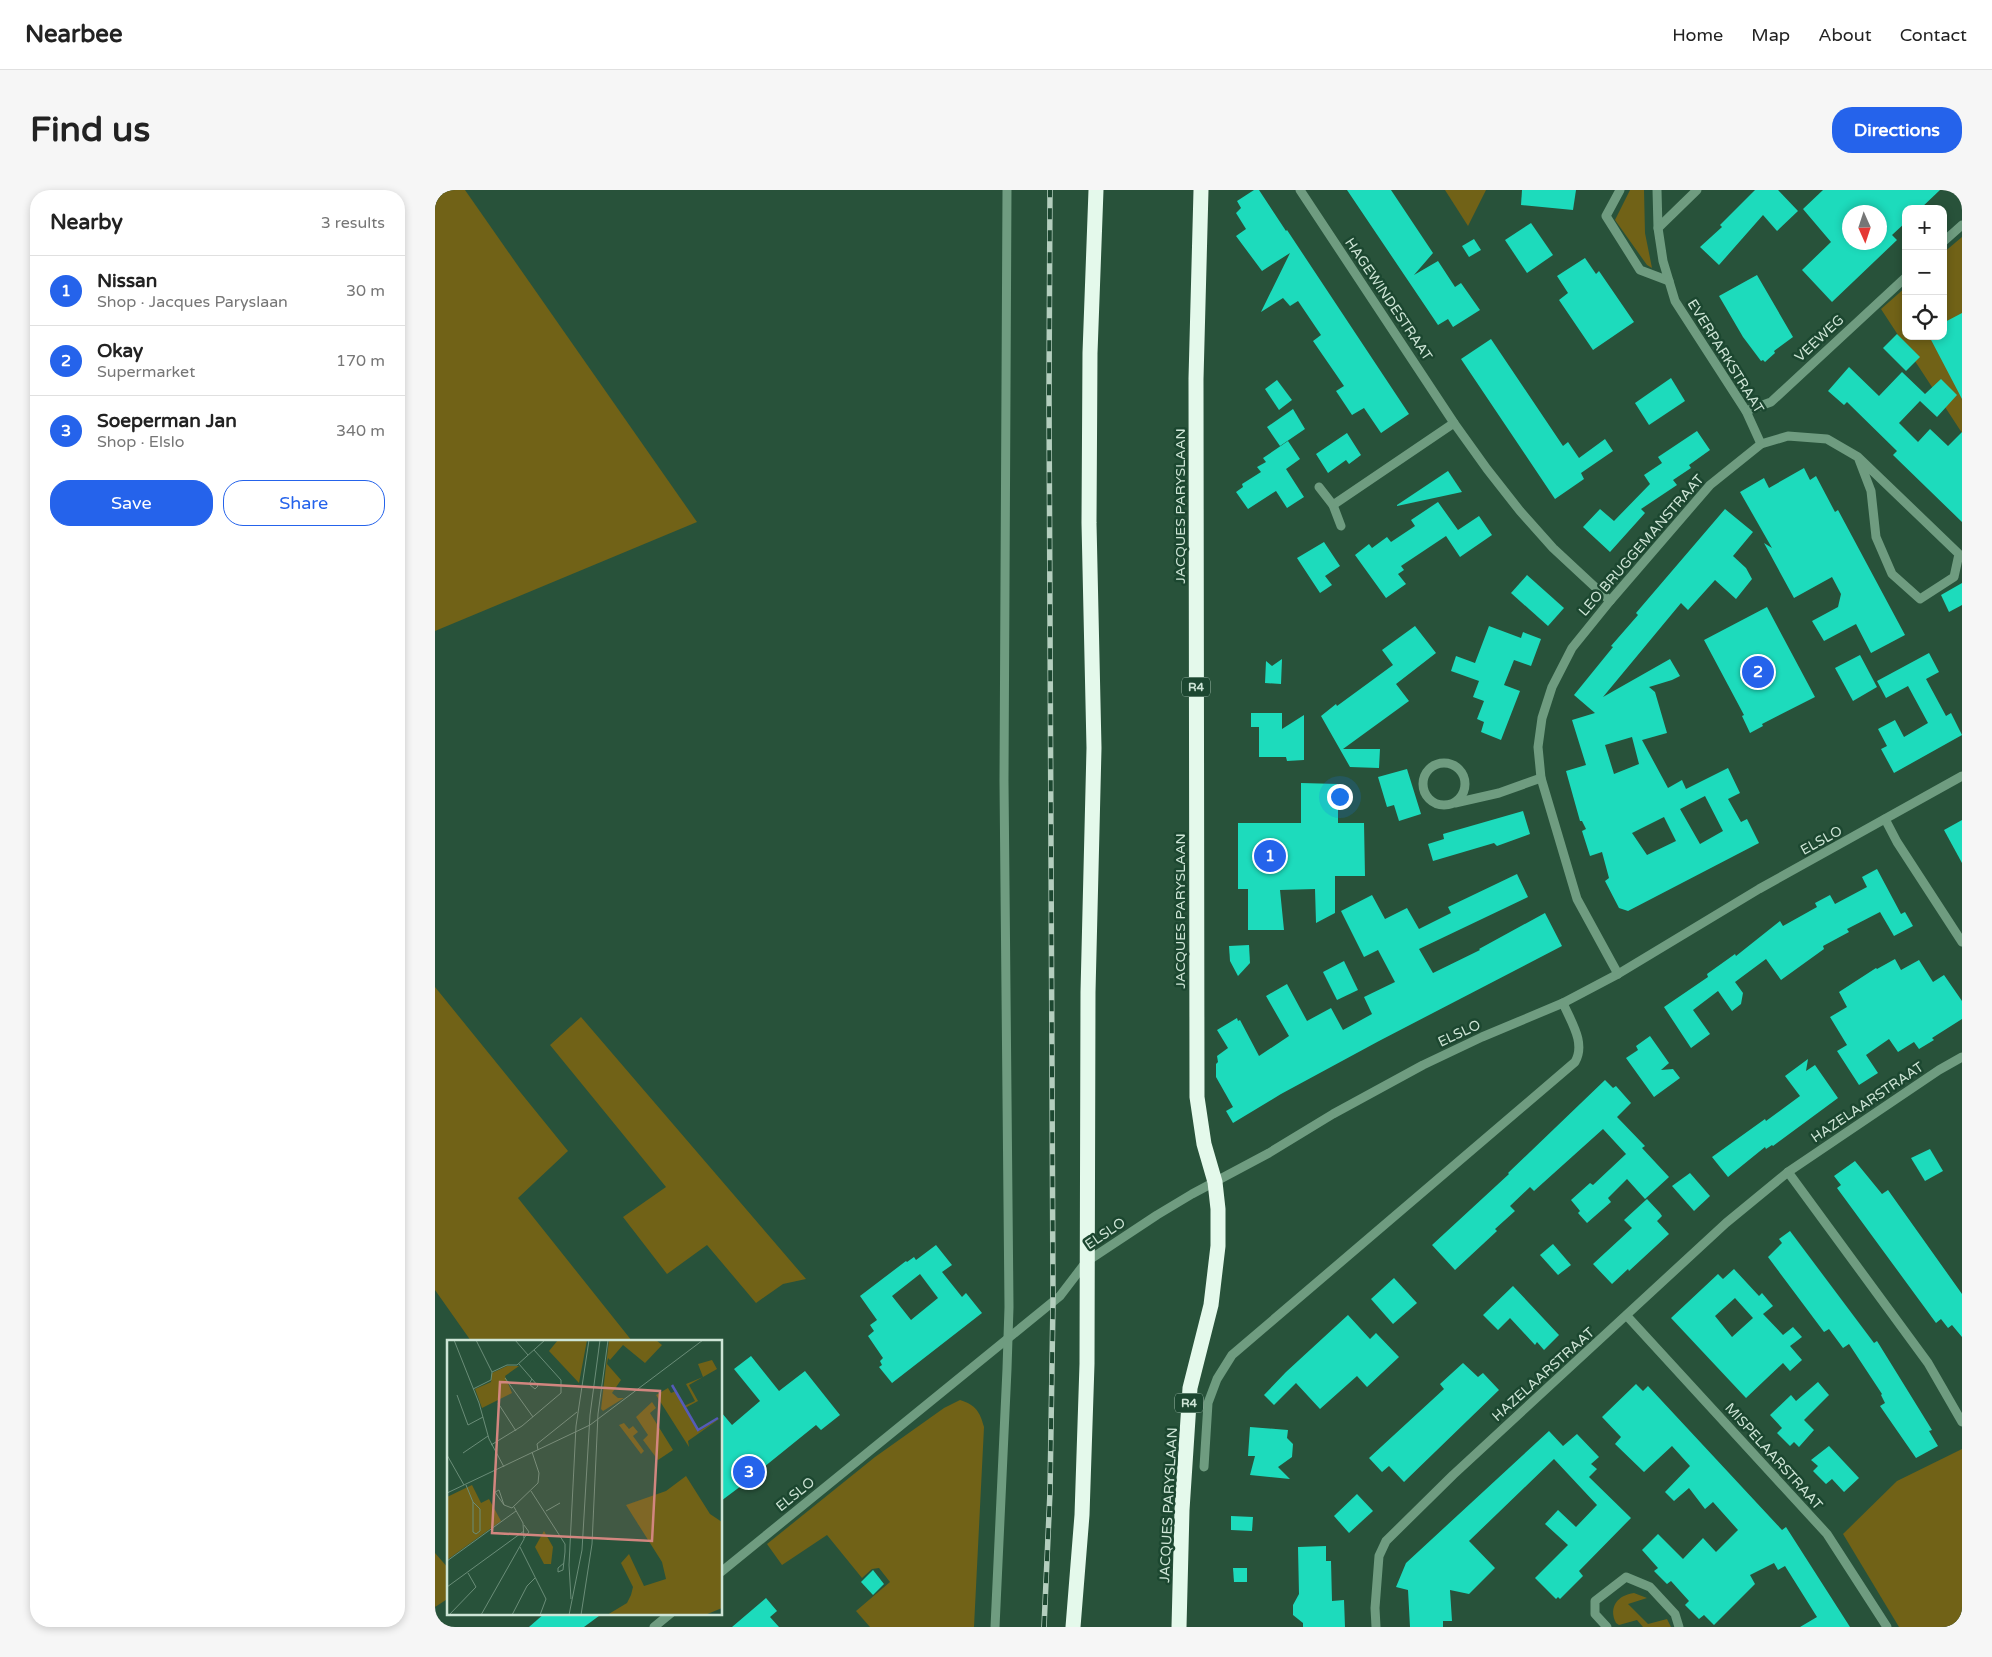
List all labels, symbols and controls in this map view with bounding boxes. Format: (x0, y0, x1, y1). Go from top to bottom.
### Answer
text: Nearbee (25, 20, 123, 49)
text: Home (1672, 24, 1723, 46)
text: Map (1751, 24, 1790, 46)
text: About (1818, 24, 1872, 46)
text: Contact (1900, 24, 1967, 46)
button: Directions (1832, 107, 1962, 153)
text: Find us (30, 109, 150, 151)
north arrow (1842, 205, 1887, 250)
map controls (1902, 205, 1947, 340)
button: + (1902, 205, 1947, 250)
text: Nearby (50, 210, 123, 235)
text: 3 results (321, 213, 385, 233)
street label: HAGEWINDESTRAAT (1341, 235, 1436, 364)
button: − (1902, 250, 1947, 295)
text: Nissan (97, 270, 157, 292)
text: 1 (61, 281, 71, 301)
text: 30 m (346, 281, 385, 301)
text: Shop · Jacques Paryslaan (97, 292, 288, 312)
button: locate (1902, 295, 1947, 340)
street label: EVERPARKSTRAAT (1684, 296, 1768, 417)
street label: VEEWEG (1791, 311, 1848, 365)
text: Okay (97, 340, 143, 362)
text: 2 (61, 351, 71, 371)
text: 170 m (336, 351, 385, 371)
text: Supermarket (97, 362, 195, 382)
text: Soeperman Jan (97, 410, 237, 432)
text: 3 (61, 421, 71, 441)
text: 340 m (336, 421, 385, 441)
street label: JACQUES PARYSLAAN (1172, 428, 1189, 584)
text: Shop · Elslo (97, 432, 184, 452)
street label: LEO BRUGGEMANSTRAAT (1575, 471, 1708, 620)
button: Save (50, 480, 213, 526)
button: Share (223, 480, 385, 526)
pin: 2 (1742, 653, 1774, 691)
road number: R4 (1182, 678, 1210, 697)
your location (1327, 784, 1353, 810)
street label: ELSLO (1797, 822, 1845, 859)
street label: JACQUES PARYSLAAN (1172, 833, 1189, 989)
pin: 1 (1254, 837, 1286, 875)
street label: ELSLO (1435, 1016, 1483, 1051)
street label: HAZELAARSTRAAT (1808, 1058, 1927, 1146)
street label: ELSLO (1082, 1214, 1129, 1253)
street label: HAZELAARSTRAAT (1489, 1324, 1598, 1425)
inset map (447, 1340, 723, 1614)
road number: R4 (1175, 1394, 1203, 1412)
street label: MISPELAARSTRAAT (1721, 1399, 1826, 1514)
street label: JACQUES PARYSLAAN (1156, 1427, 1181, 1583)
pin: 3 (733, 1453, 765, 1491)
street label: ELSLO (772, 1474, 818, 1515)

